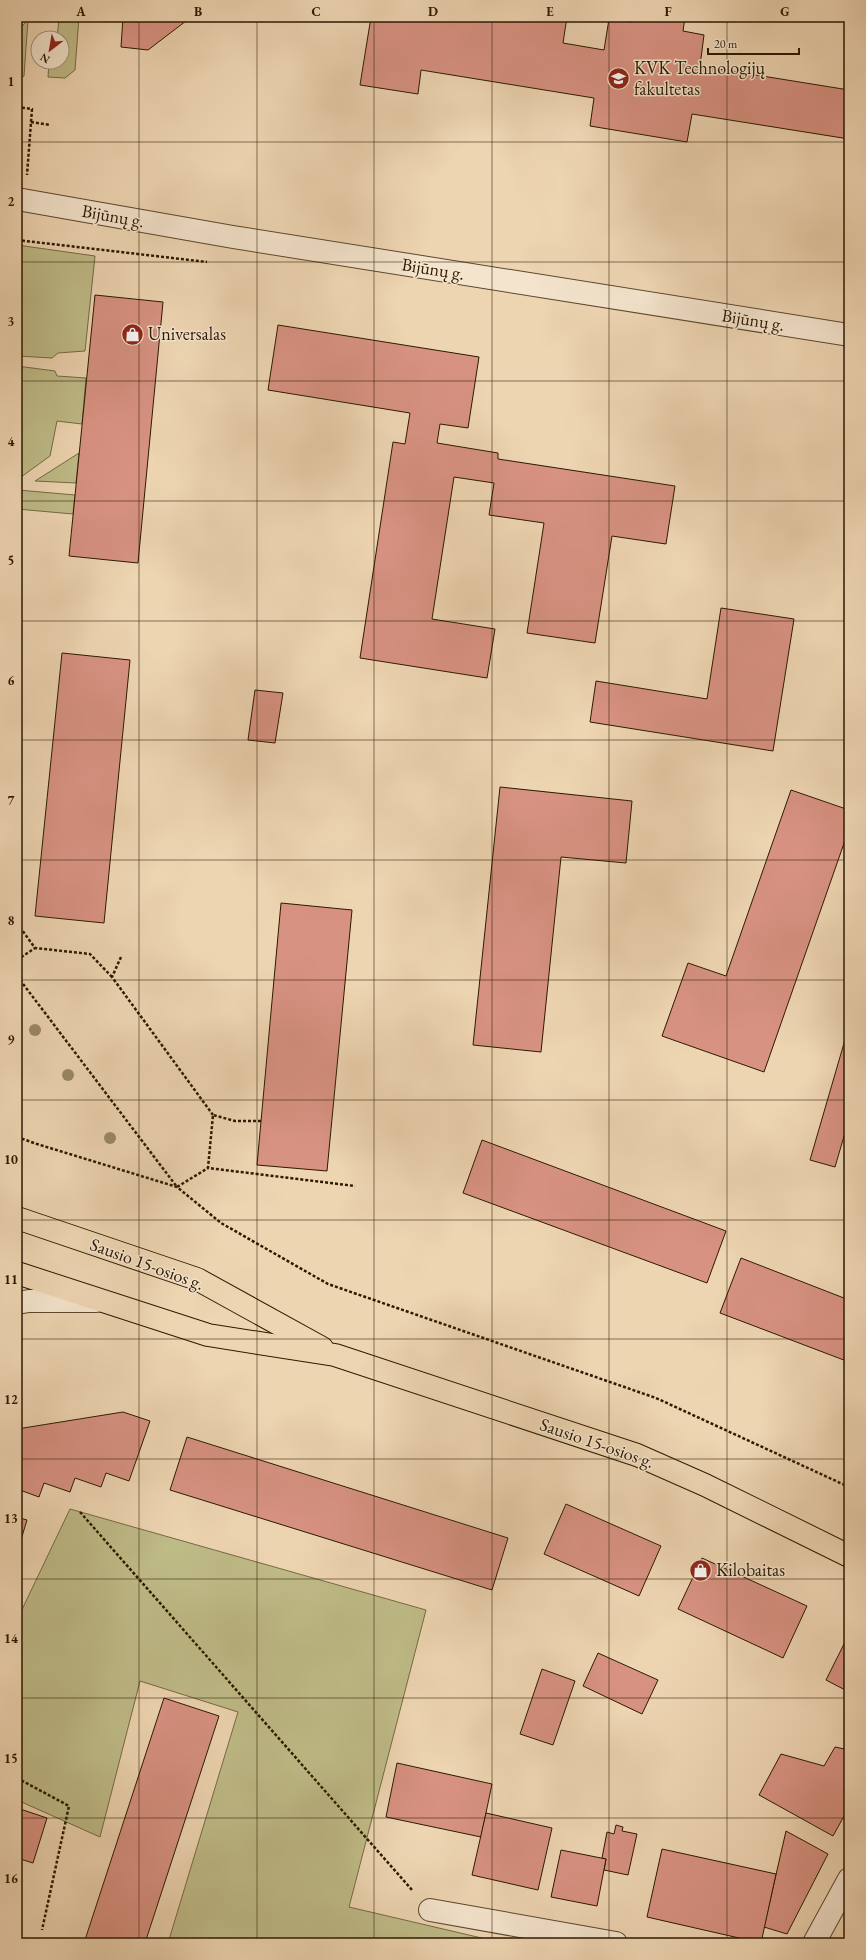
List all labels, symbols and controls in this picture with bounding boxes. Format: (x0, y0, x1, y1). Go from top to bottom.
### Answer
text: A (75, 3, 86, 20)
text: B (194, 3, 202, 20)
text: C (311, 3, 321, 20)
text: D (428, 3, 438, 20)
text: E (546, 3, 554, 20)
text: F (664, 3, 672, 20)
text: G (780, 3, 790, 20)
north arrow (30, 30, 70, 70)
scale bar (708, 30, 799, 56)
text: 20 m (714, 36, 738, 52)
text: N (37, 50, 52, 67)
place label: KVK Technologijų fakultetas (634, 56, 765, 100)
school or university icon: KVK Technologijų fakultetas (605, 65, 631, 91)
text: 1 (8, 73, 15, 90)
text: 2 (8, 193, 15, 210)
street label: Bijūnų g. (80, 199, 146, 232)
street label: Bijūnų g. (400, 252, 466, 285)
street label: Bijūnų g. (720, 303, 786, 336)
text: 3 (8, 313, 15, 330)
shop icon: Universalas (120, 321, 146, 347)
place label: Universalas (148, 322, 226, 345)
text: 4 (8, 433, 15, 450)
text: 5 (8, 552, 14, 569)
text: 6 (8, 672, 15, 689)
text: 7 (8, 792, 15, 809)
text: 8 (8, 912, 15, 929)
text: 9 (8, 1031, 15, 1048)
text: 10 (4, 1151, 18, 1168)
street label: Sausio 15-osios g. (87, 1232, 207, 1295)
text: 11 (4, 1271, 18, 1288)
text: 12 (4, 1391, 18, 1408)
street label: Sausio 15-osios g. (537, 1412, 657, 1473)
text: 13 (4, 1510, 18, 1527)
shop icon: Kilobaitas (687, 1557, 713, 1583)
place label: Kilobaitas (716, 1558, 785, 1581)
text: 14 (4, 1630, 18, 1647)
text: 15 (4, 1750, 18, 1767)
text: 16 (4, 1870, 18, 1887)

